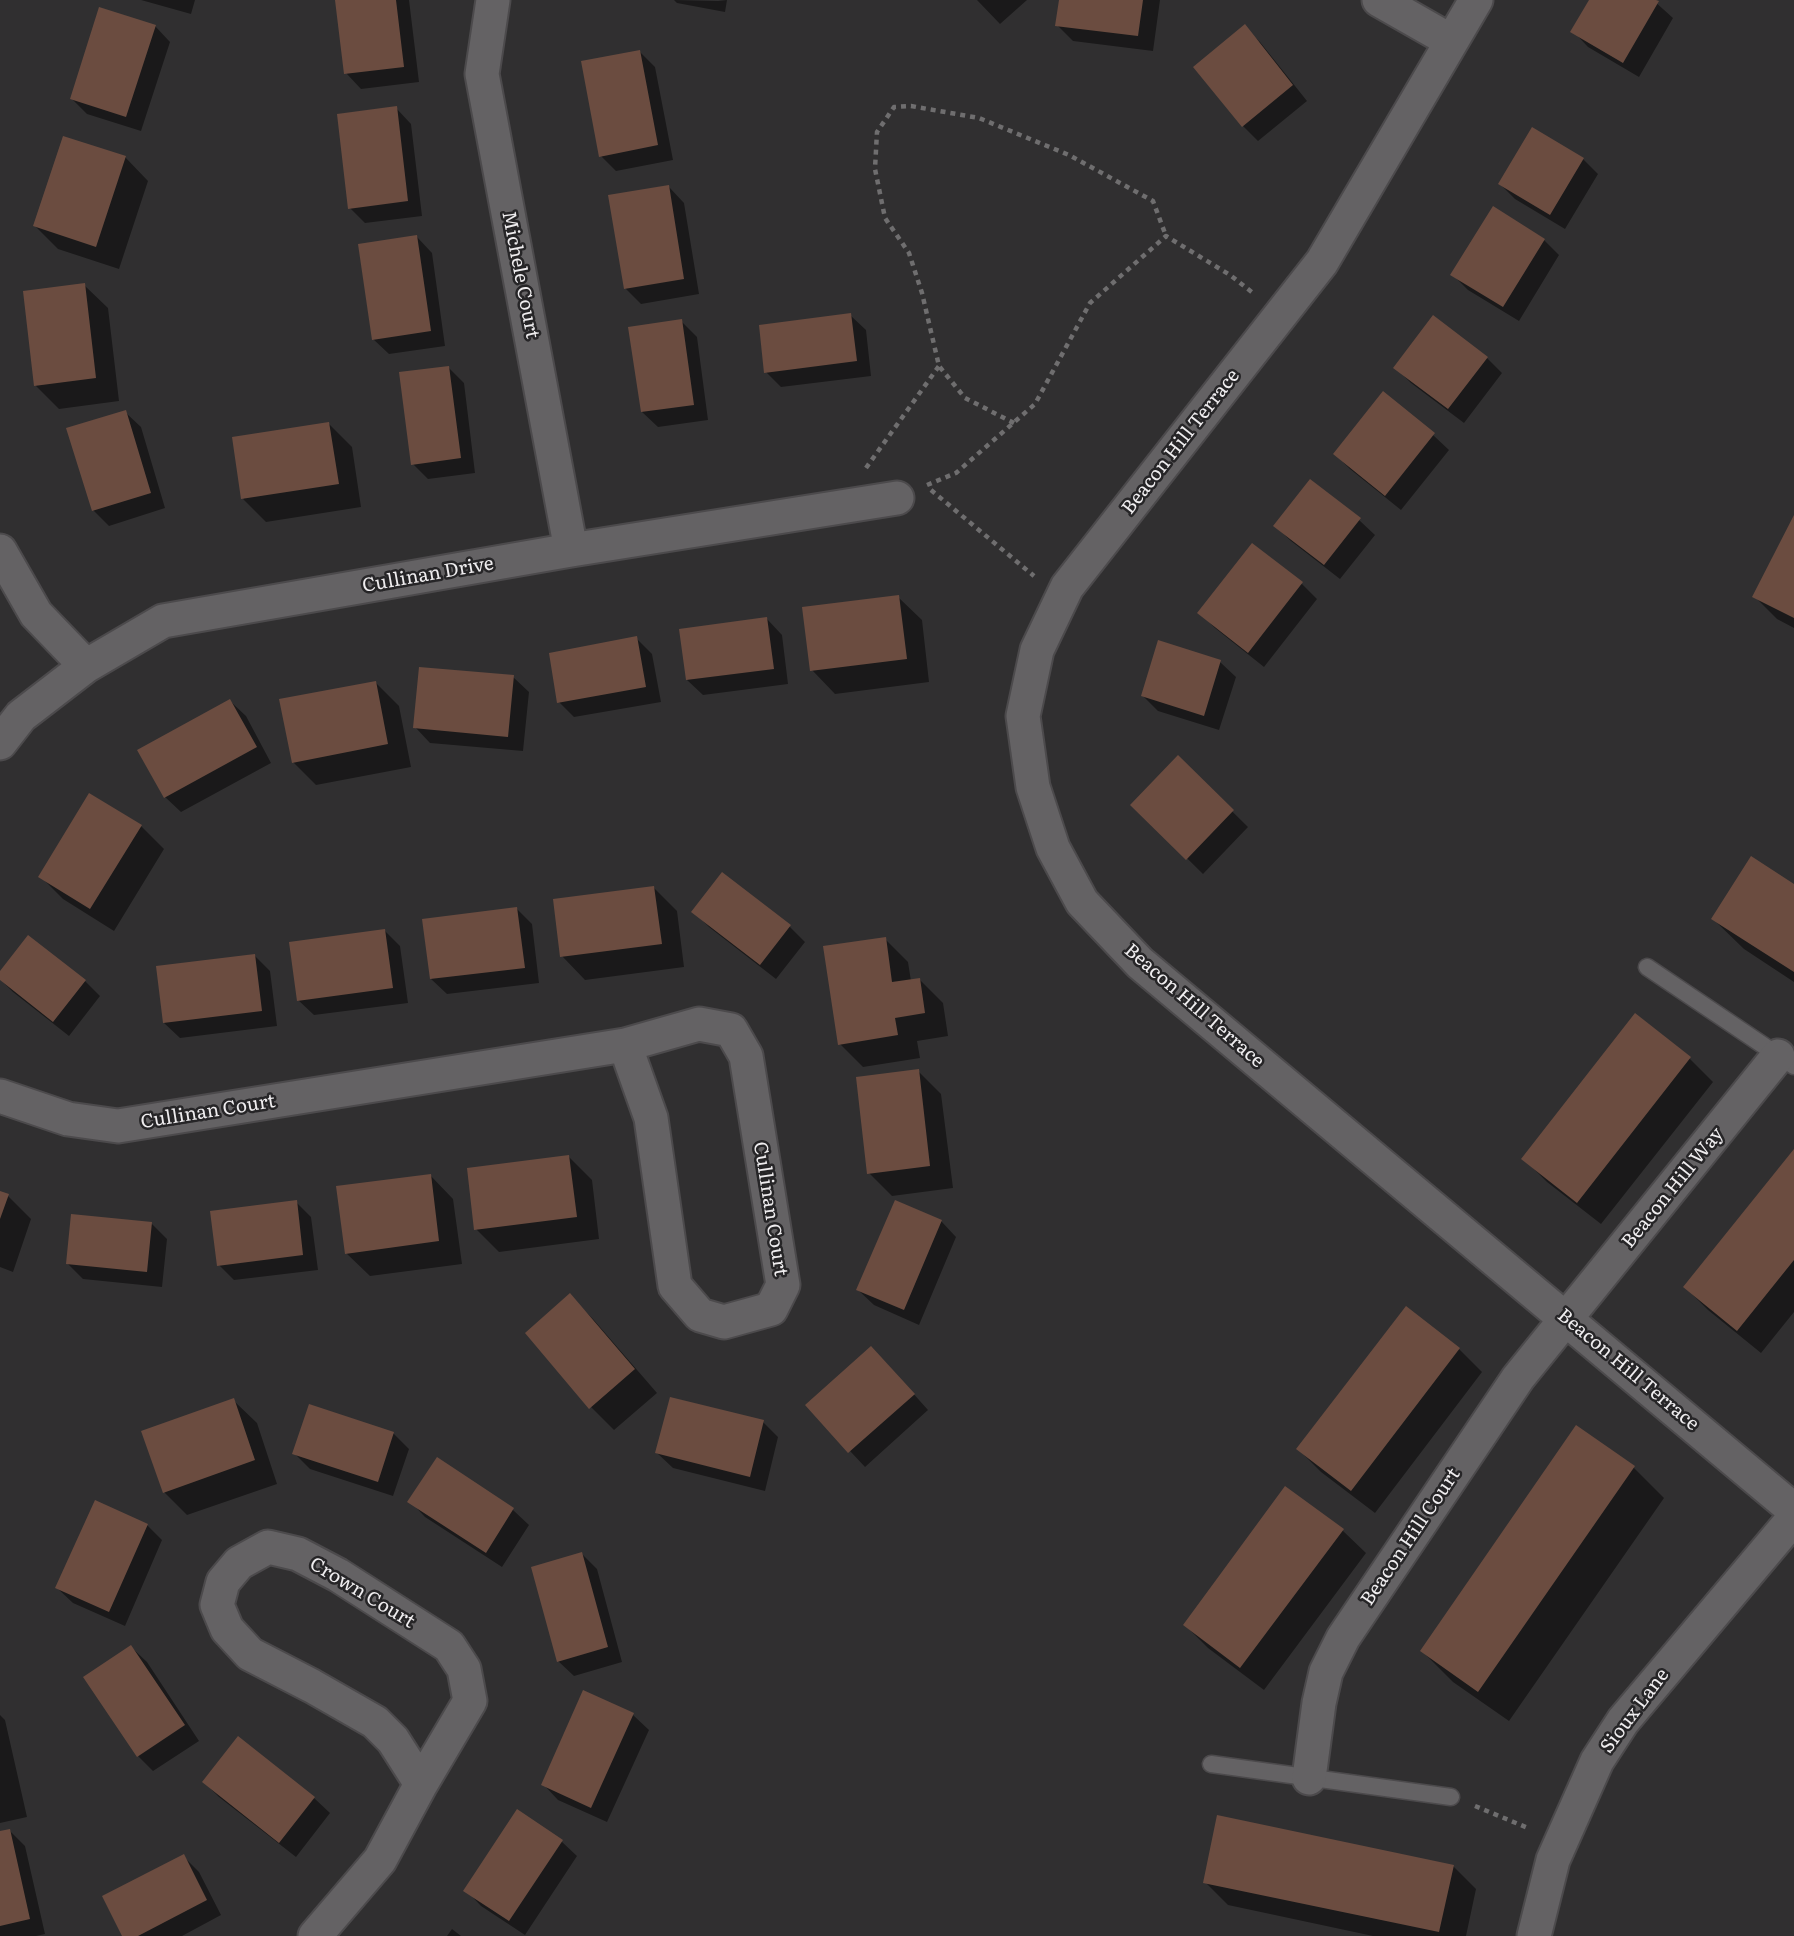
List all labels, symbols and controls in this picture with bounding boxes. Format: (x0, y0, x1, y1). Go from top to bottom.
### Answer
street label: Michele Court (496, 209, 544, 341)
street label: Beacon Hill Terrace (1117, 365, 1245, 519)
street label: Cullinan Drive (361, 552, 495, 598)
street label: Beacon Hill Terrace (1119, 939, 1269, 1073)
street label: Cullinan Court (139, 1090, 277, 1134)
street label: Beacon Hill Way (1617, 1123, 1729, 1253)
street label: Cullinan Court (748, 1140, 792, 1278)
street label: Beacon Hill Terrace (1553, 1304, 1703, 1436)
street label: Beacon Hill Court (1357, 1464, 1465, 1610)
street label: Crown Court (305, 1553, 419, 1633)
street label: Sioux Lane (1596, 1664, 1674, 1758)

